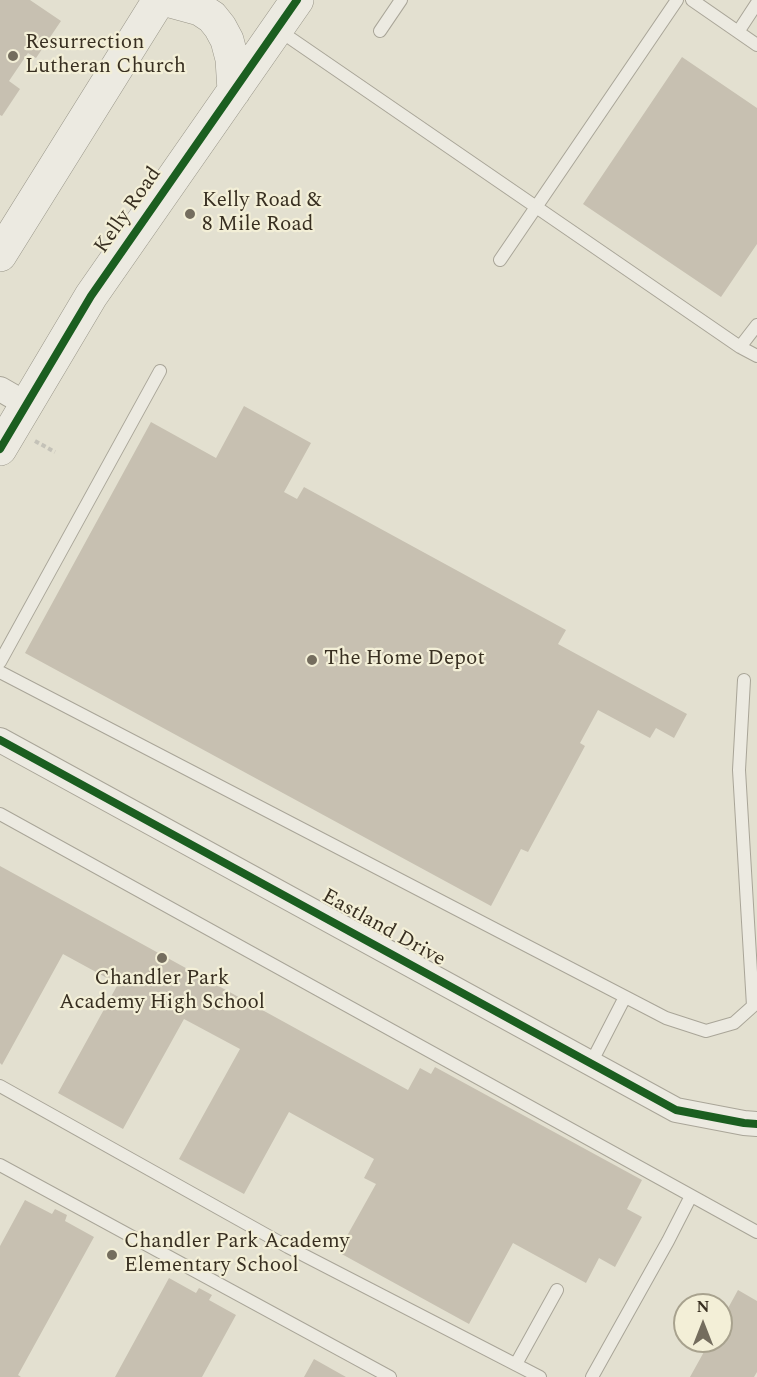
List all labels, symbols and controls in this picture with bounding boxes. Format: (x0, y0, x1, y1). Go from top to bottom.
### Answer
place label: Resurrection Lutheran Church (25, 31, 186, 81)
marker: Resurrection Lutheran Church (6, 49, 20, 63)
street label: Kelly Road (90, 163, 168, 259)
place label: Kelly Road & 8 Mile Road (202, 189, 322, 239)
marker: Kelly Road & 8 Mile Road (183, 207, 197, 221)
place label: The Home Depot (324, 647, 485, 673)
marker: The Home Depot (305, 653, 319, 667)
street label: Eastland Drive (317, 885, 449, 973)
marker: Chandler Park Academy High School (155, 951, 169, 965)
place label: Chandler Park Academy High School (59, 967, 265, 1017)
place label: Chandler Park Academy Elementary School (124, 1230, 350, 1280)
marker: Chandler Park Academy Elementary School (105, 1248, 119, 1262)
north arrow (673, 1293, 733, 1353)
text: N (696, 1295, 710, 1319)

